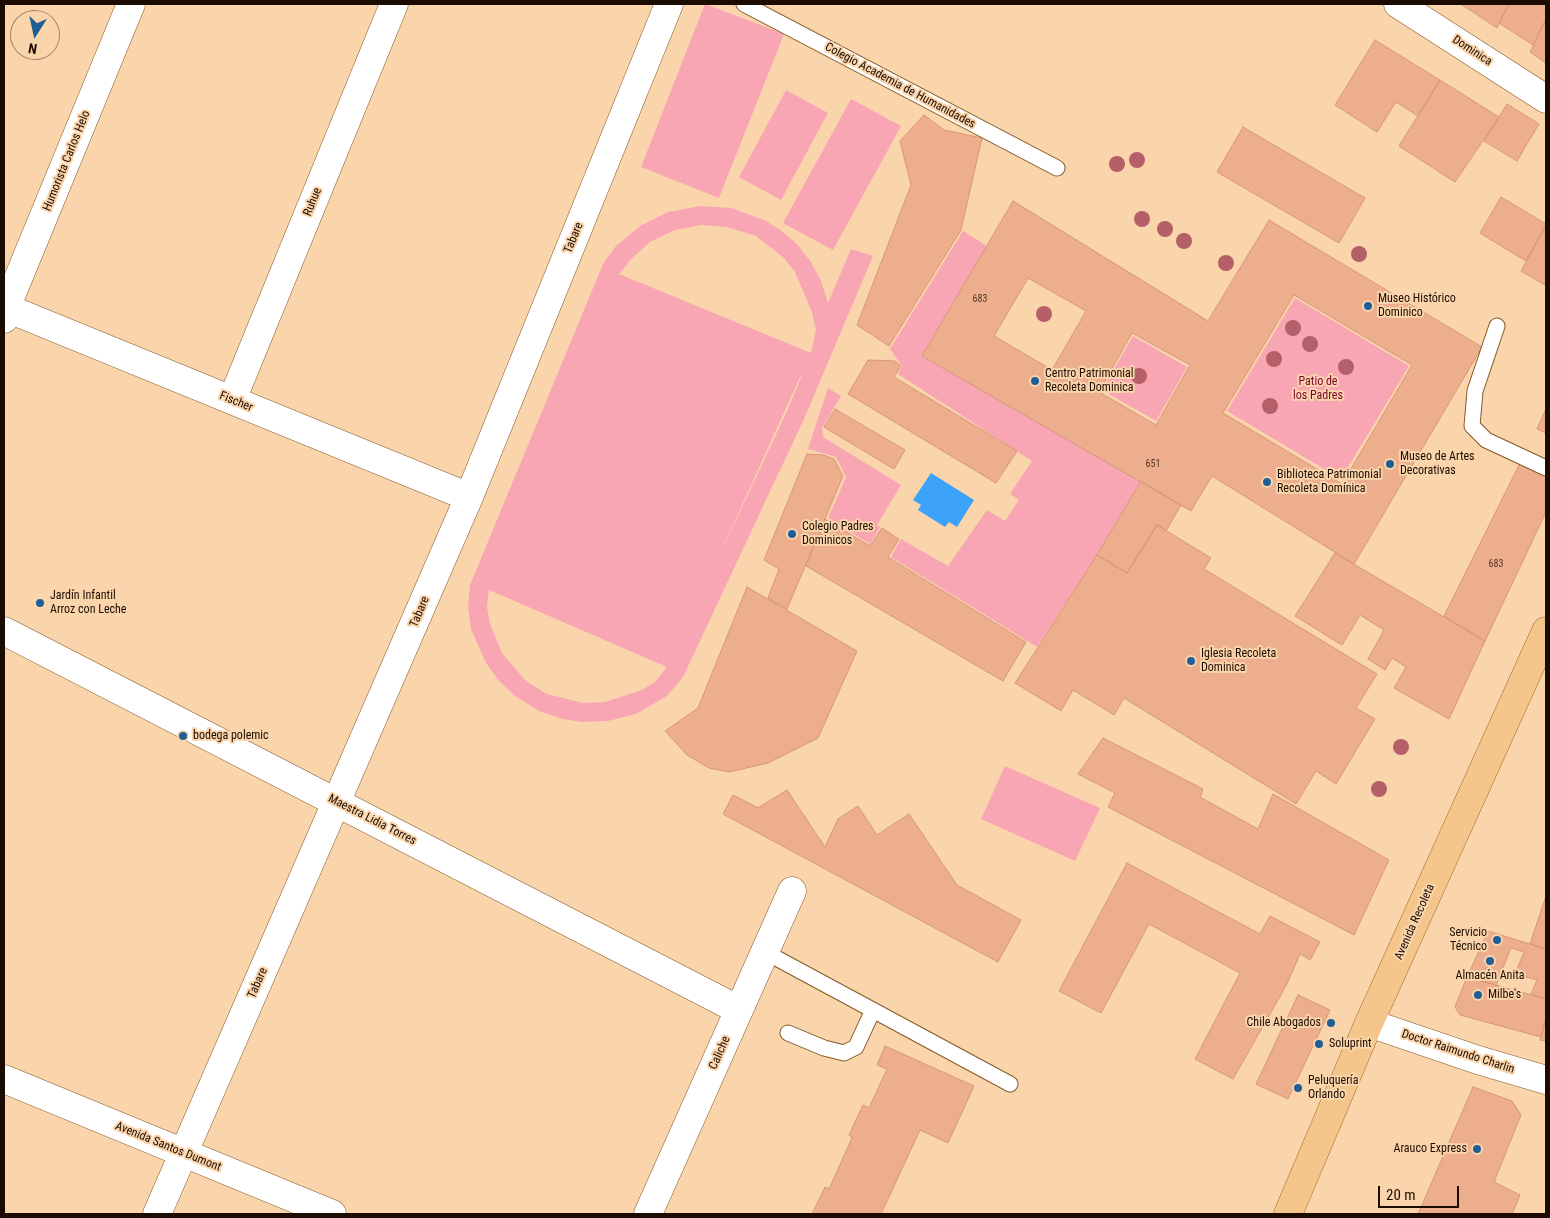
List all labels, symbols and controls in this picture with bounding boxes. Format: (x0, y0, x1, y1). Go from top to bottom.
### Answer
north arrow (10, 10, 60, 60)
street label: Dominica (1449, 33, 1495, 69)
text: N (27, 40, 38, 57)
street label: Colegio Academia de Humanidades (822, 40, 978, 132)
street label: Humorista Carlos Helo (40, 109, 94, 213)
street label: Ruhue (301, 186, 325, 218)
street label: Tabare (561, 220, 587, 256)
place label: Museo Histórico Dominico (1378, 292, 1456, 320)
house number: 683 (973, 293, 987, 305)
marker: Museo Histórico Dominico (1362, 300, 1374, 312)
place label: Centro Patrimonial Recoleta Dominica (1045, 367, 1134, 395)
marker: Centro Patrimonial Recoleta Dominica (1029, 375, 1041, 387)
park label: Patio de los Padres (1293, 375, 1343, 403)
street label: Fischer (217, 389, 255, 415)
place label: Museo de Artes Decorativas (1400, 450, 1475, 478)
house number: 651 (1146, 458, 1160, 470)
marker: Museo de Artes Decorativas (1384, 458, 1396, 470)
place label: Biblioteca Patrimonial Recoleta Domínica (1277, 468, 1381, 496)
marker: Biblioteca Patrimonial Recoleta Domínica (1261, 476, 1273, 488)
place label: Colegio Padres Dominicos (802, 520, 874, 548)
marker: Colegio Padres Dominicos (786, 528, 798, 540)
house number: 683 (1489, 558, 1503, 570)
place label: Jardín Infantil Arroz con Leche (50, 589, 126, 617)
street label: Tabare (407, 594, 433, 630)
marker: Jardín Infantil Arroz con Leche (34, 597, 46, 609)
place label: Iglesia Recoleta Dominica (1201, 647, 1276, 675)
marker: Iglesia Recoleta Dominica (1185, 655, 1197, 667)
place label: bodega polemic (193, 729, 269, 743)
marker: bodega polemic (177, 730, 189, 742)
street label: Maestra Lidia Torres (325, 792, 419, 848)
street label: Avenida Recoleta (1392, 882, 1438, 962)
place label: Servicio Técnico (1449, 926, 1487, 954)
marker: Servicio Técnico (1491, 934, 1503, 946)
marker: Almacén Anita (1484, 955, 1496, 967)
street label: Tabare (245, 965, 271, 1001)
place label: Almacén Anita (1456, 969, 1524, 983)
place label: Milbe's (1488, 988, 1521, 1002)
marker: Milbe's (1472, 989, 1484, 1001)
place label: Chile Abogados (1247, 1016, 1321, 1030)
marker: Chile Abogados (1325, 1017, 1337, 1029)
street label: Doctor Raimundo Charlin (1400, 1027, 1516, 1077)
street label: Caliche (706, 1034, 734, 1072)
place label: Soluprint (1329, 1037, 1371, 1051)
marker: Soluprint (1313, 1038, 1325, 1050)
place label: Peluquería Orlando (1308, 1074, 1358, 1102)
marker: Peluquería Orlando (1292, 1082, 1304, 1094)
street label: Avenida Santos Dumont (113, 1119, 223, 1175)
place label: Arauco Express (1394, 1142, 1467, 1156)
marker: Arauco Express (1471, 1143, 1483, 1155)
scale bar (1380, 1176, 1461, 1208)
text: 20 m (1386, 1186, 1416, 1204)

